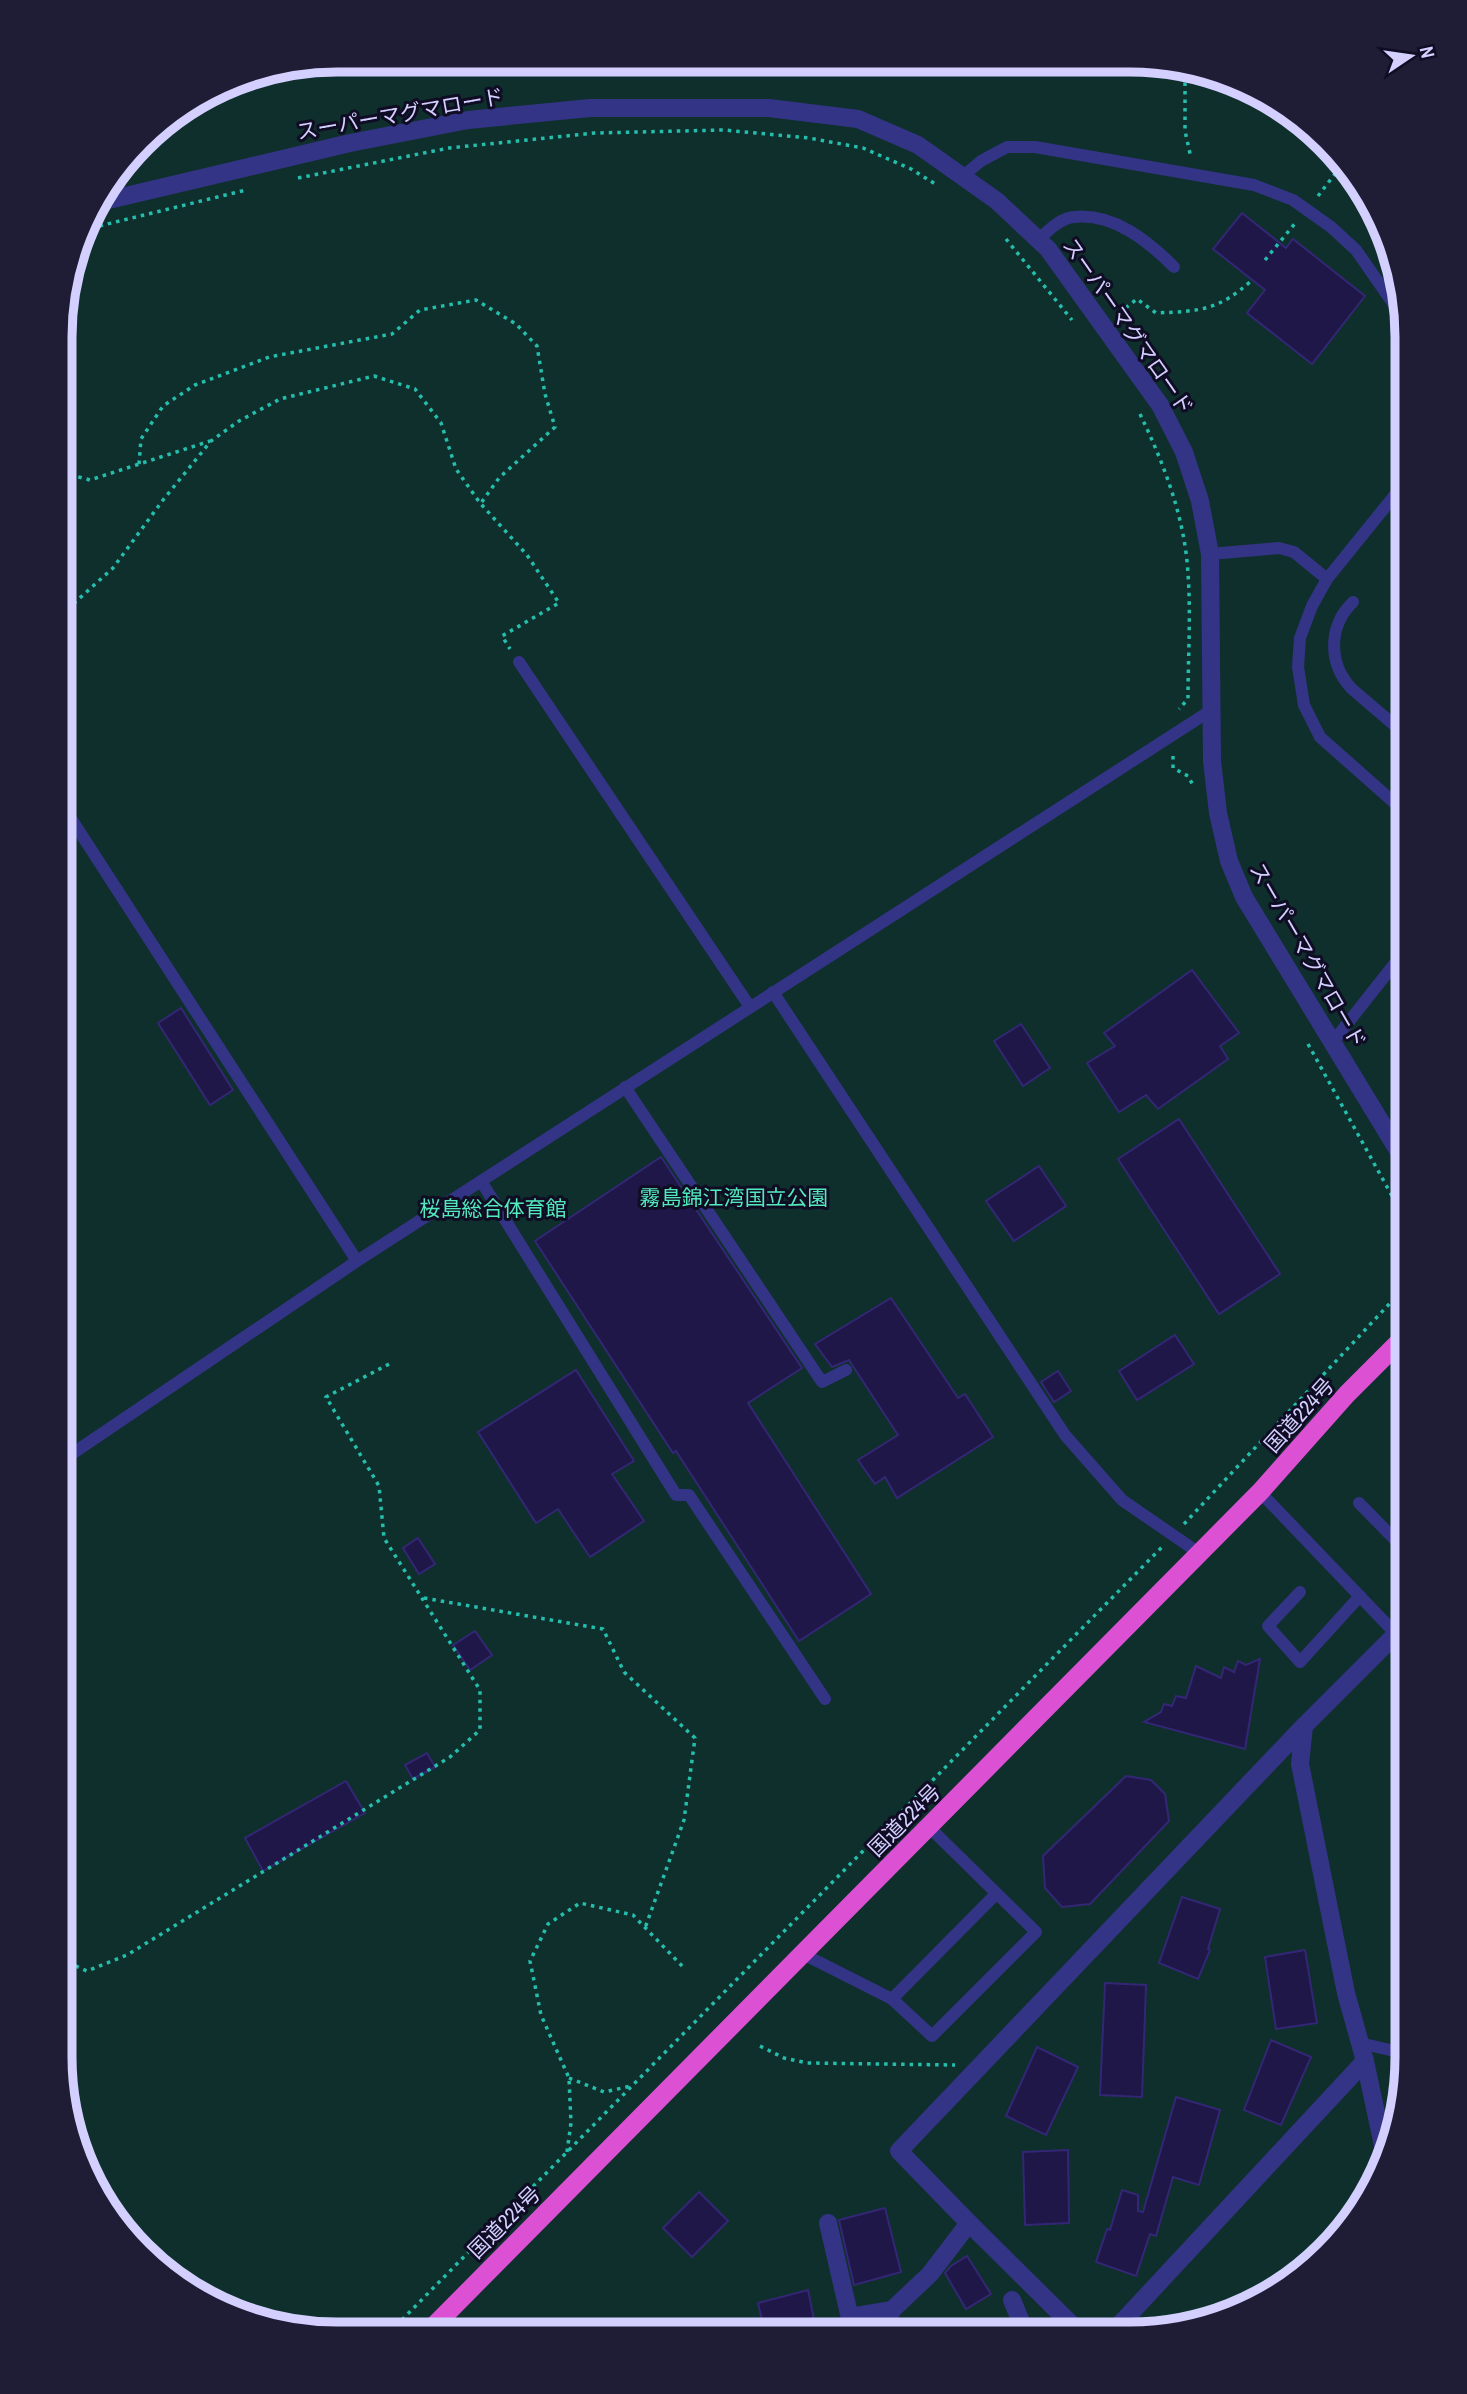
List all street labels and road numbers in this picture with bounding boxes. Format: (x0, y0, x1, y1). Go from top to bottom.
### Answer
street label: スーパーマグマロード (294, 82, 506, 146)
street label: スーパーマグマロード (1056, 232, 1200, 420)
street label: スーパーマグマロード (1243, 857, 1373, 1053)
street label: 国道224号 (1258, 1371, 1340, 1459)
street label: 国道224号 (861, 1777, 947, 1863)
street label: 国道224号 (461, 2179, 547, 2265)

